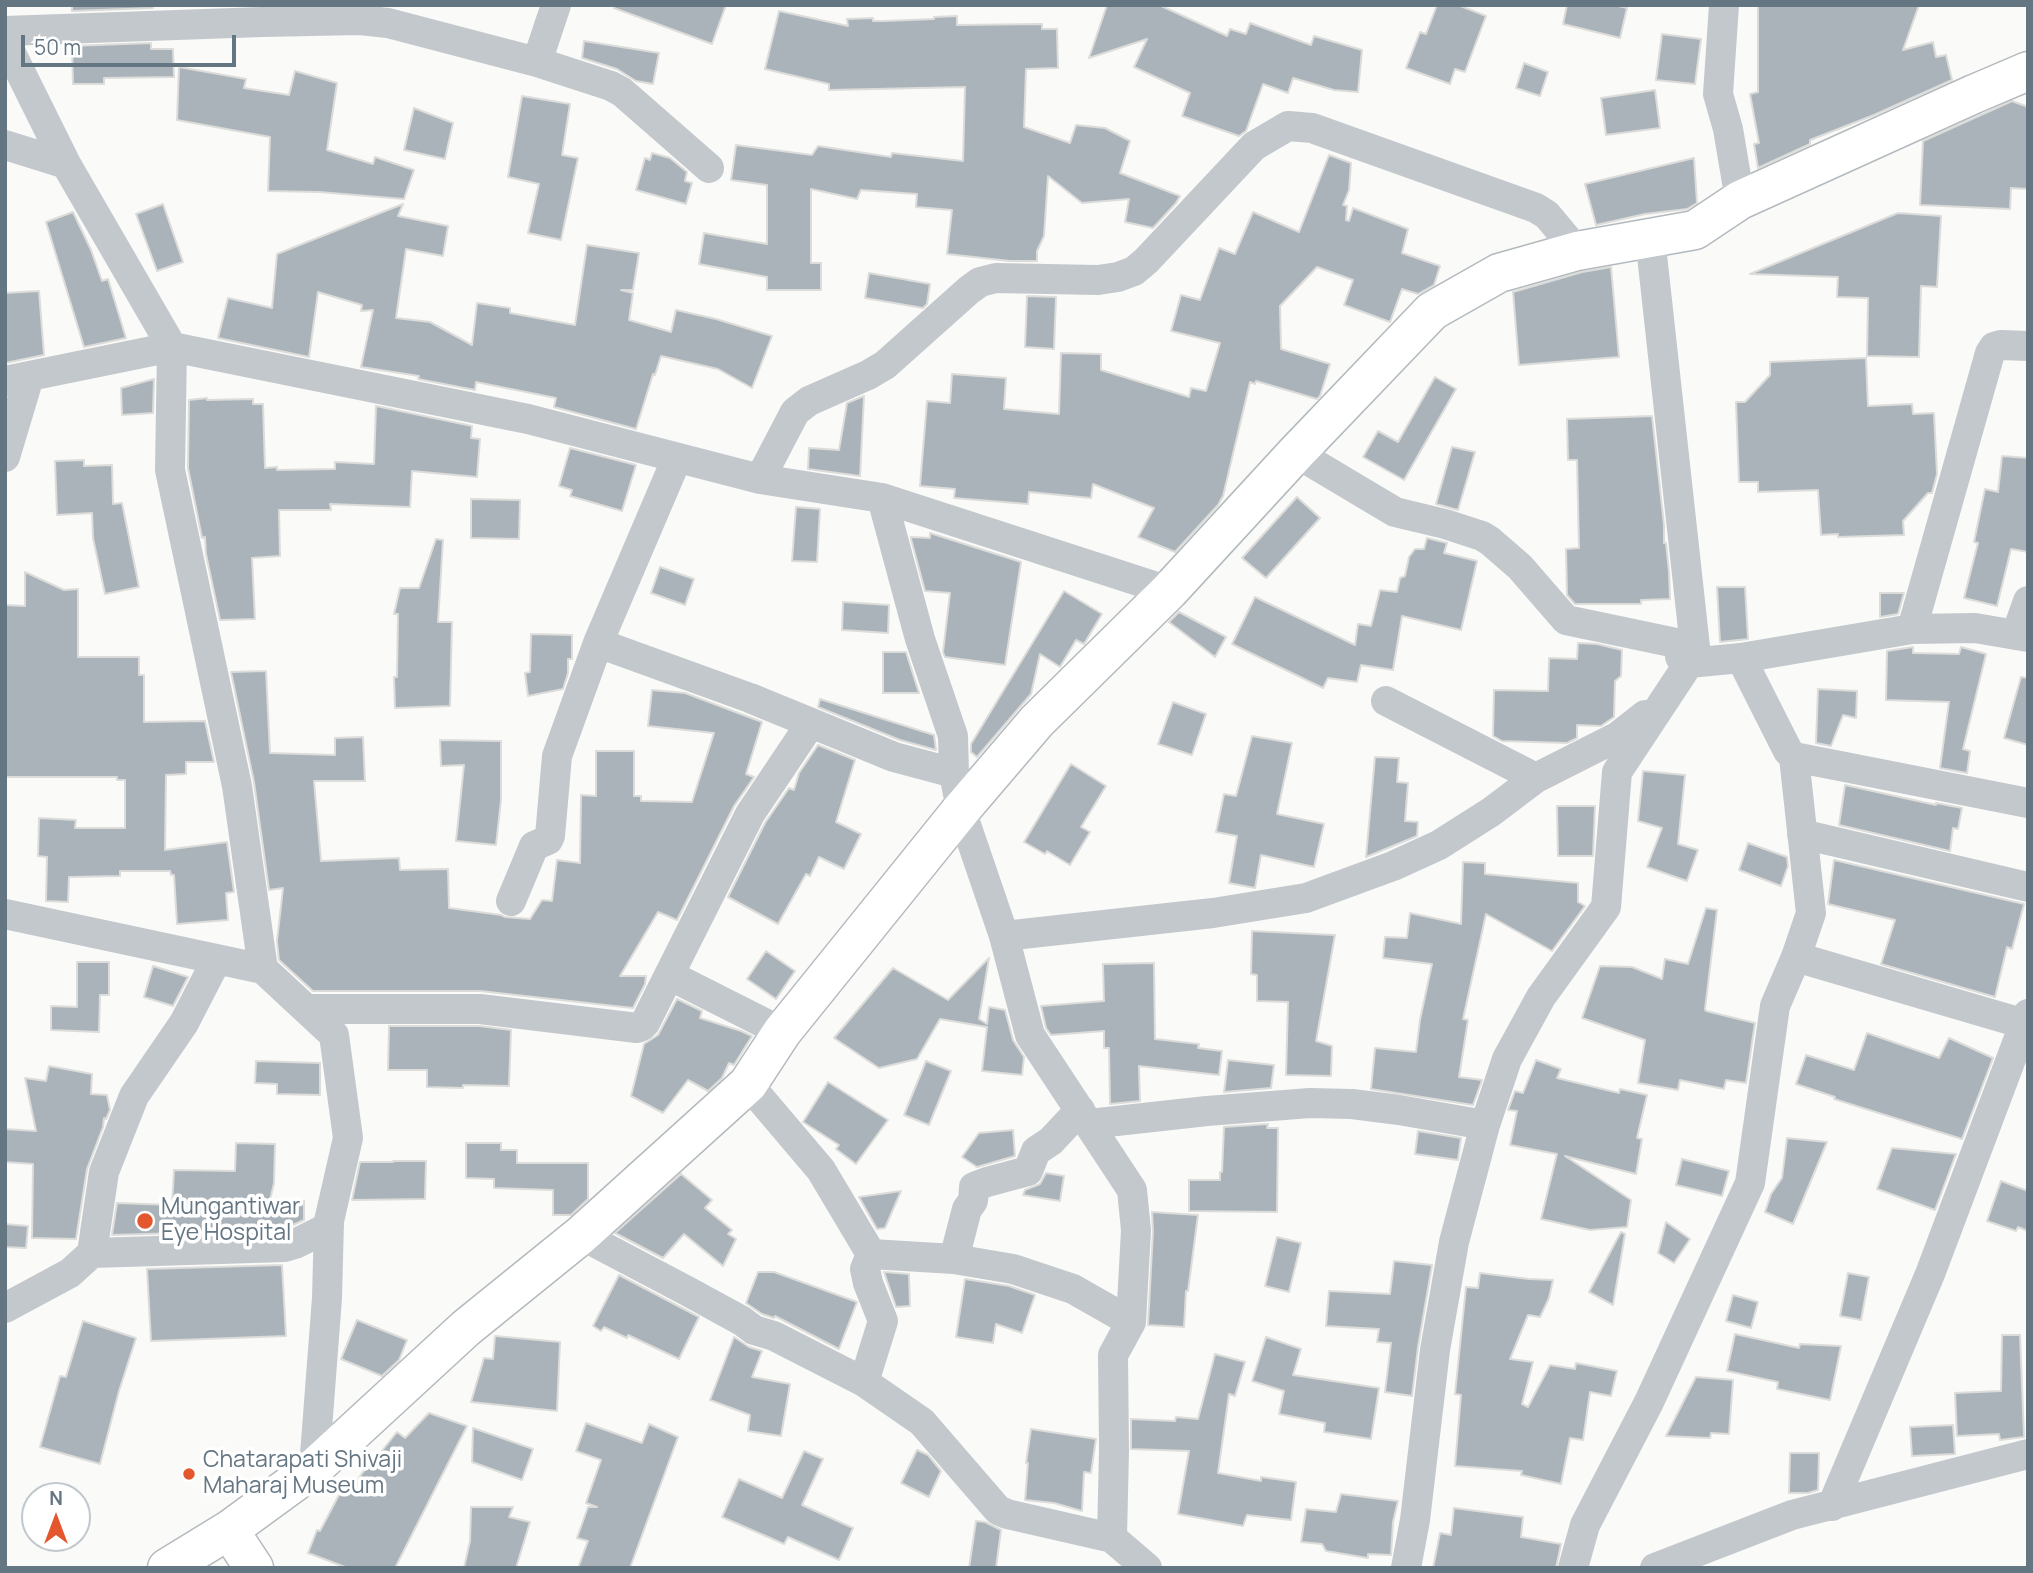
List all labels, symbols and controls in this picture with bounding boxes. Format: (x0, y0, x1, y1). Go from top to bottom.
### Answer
scale bar (24, 21, 240, 65)
text: 50 m (34, 33, 81, 61)
place label: Mungantiwar Eye Hospital (161, 1194, 300, 1248)
marker: Mungantiwar Eye Hospital (135, 1211, 155, 1231)
place label: Chatarapati Shivaji Maharaj Museum (203, 1447, 402, 1501)
marker: Chatarapati Shivaji Maharaj Museum (181, 1466, 197, 1482)
north arrow (21, 1482, 91, 1552)
text: N (49, 1485, 63, 1511)

